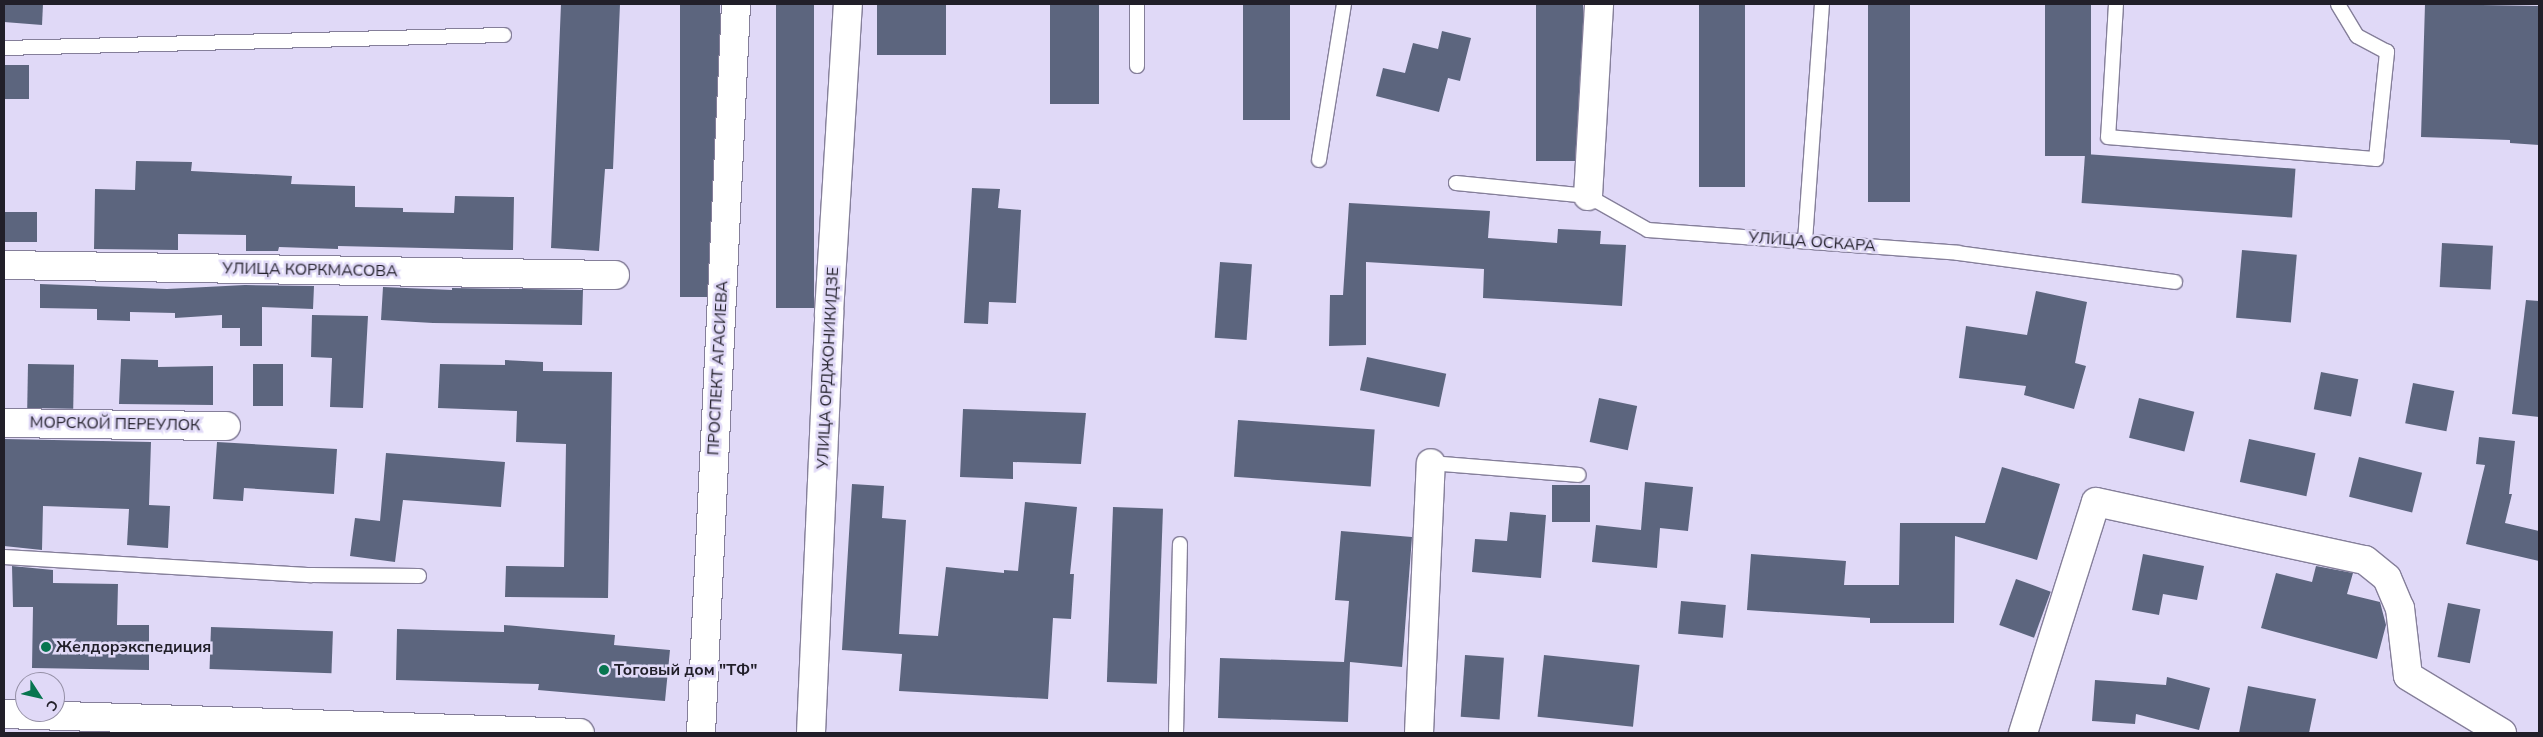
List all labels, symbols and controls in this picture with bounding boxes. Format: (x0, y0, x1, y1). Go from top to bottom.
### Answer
street label: УЛИЦА ОСКАРА (1748, 228, 1876, 256)
street label: УЛИЦА КОРКМАСОВА (222, 259, 398, 281)
street label: УЛИЦА ОРДЖОНИКИДЗЕ (813, 267, 843, 469)
street label: ПРОСПЕКТ АГАСИЕВА (704, 280, 732, 456)
street label: МОРСКОЙ ПЕРЕУЛОК (30, 413, 200, 435)
place label: Желдорэкспедиция (56, 637, 211, 657)
marker: Желдорэкспедиция (40, 641, 52, 653)
place label: Тоговый дом "ТФ" (614, 660, 757, 680)
marker: Тоговый дом "ТФ" (598, 664, 610, 676)
north arrow (15, 672, 65, 722)
text: С (41, 696, 62, 715)

